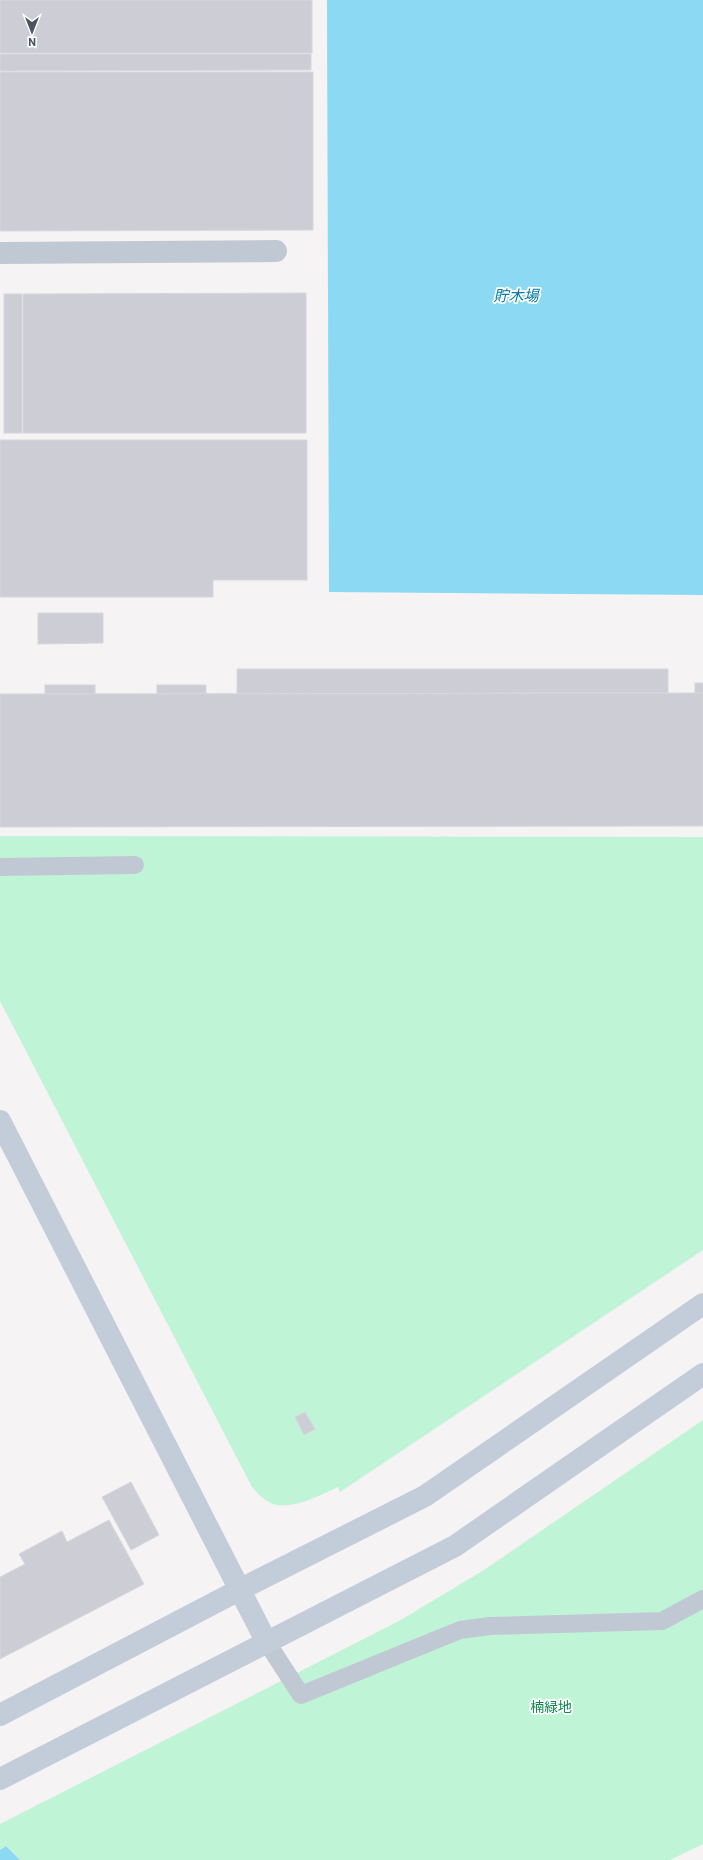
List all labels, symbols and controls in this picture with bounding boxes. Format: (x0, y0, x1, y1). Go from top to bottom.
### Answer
north arrow (12, 12, 52, 52)
text: N (28, 35, 36, 48)
water label: 貯木場 (493, 287, 540, 305)
park label: 楠緑地 (530, 1699, 572, 1715)

